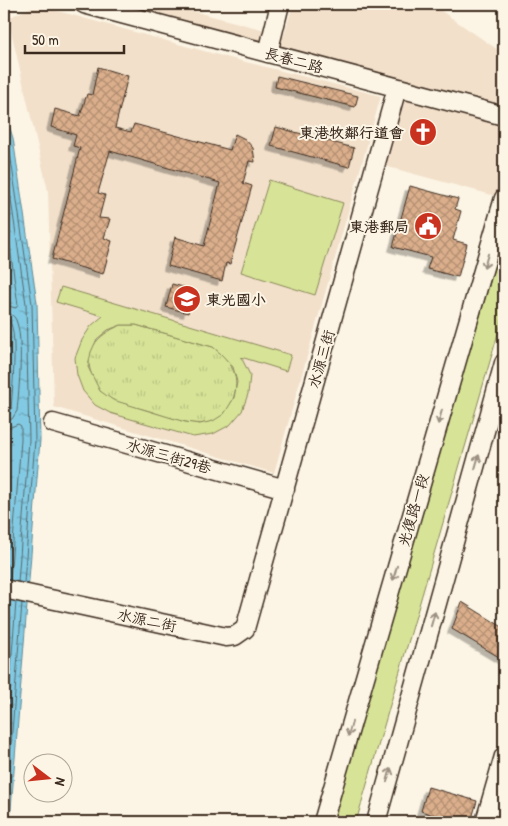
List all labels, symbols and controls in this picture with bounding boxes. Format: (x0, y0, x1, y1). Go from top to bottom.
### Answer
scale bar (25, 22, 124, 54)
text: 50 m (32, 29, 59, 50)
street label: 長春二路 (262, 42, 326, 78)
church icon: 東港牧鄰行道會 (408, 117, 438, 147)
place label: 東港牧鄰行道會 (299, 122, 404, 143)
public building icon: 東港郵局 (413, 211, 443, 241)
place label: 東港郵局 (349, 216, 409, 237)
one-way arrow (480, 253, 490, 269)
school or university icon: 東光國小 (172, 284, 202, 314)
place label: 東光國小 (206, 289, 266, 310)
street label: 水源三街 (303, 327, 339, 391)
one-way arrow (435, 409, 445, 425)
street label: 水源三街29巷 (124, 434, 214, 478)
one-way arrow (472, 455, 482, 471)
street label: 光復路一段 (393, 471, 433, 549)
one-way arrow (390, 565, 399, 581)
street label: 水源二街 (115, 603, 179, 637)
one-way arrow (428, 611, 438, 627)
one-way arrow (344, 721, 354, 737)
north arrow (22, 754, 72, 804)
one-way arrow (384, 768, 394, 784)
text: N (51, 776, 71, 788)

